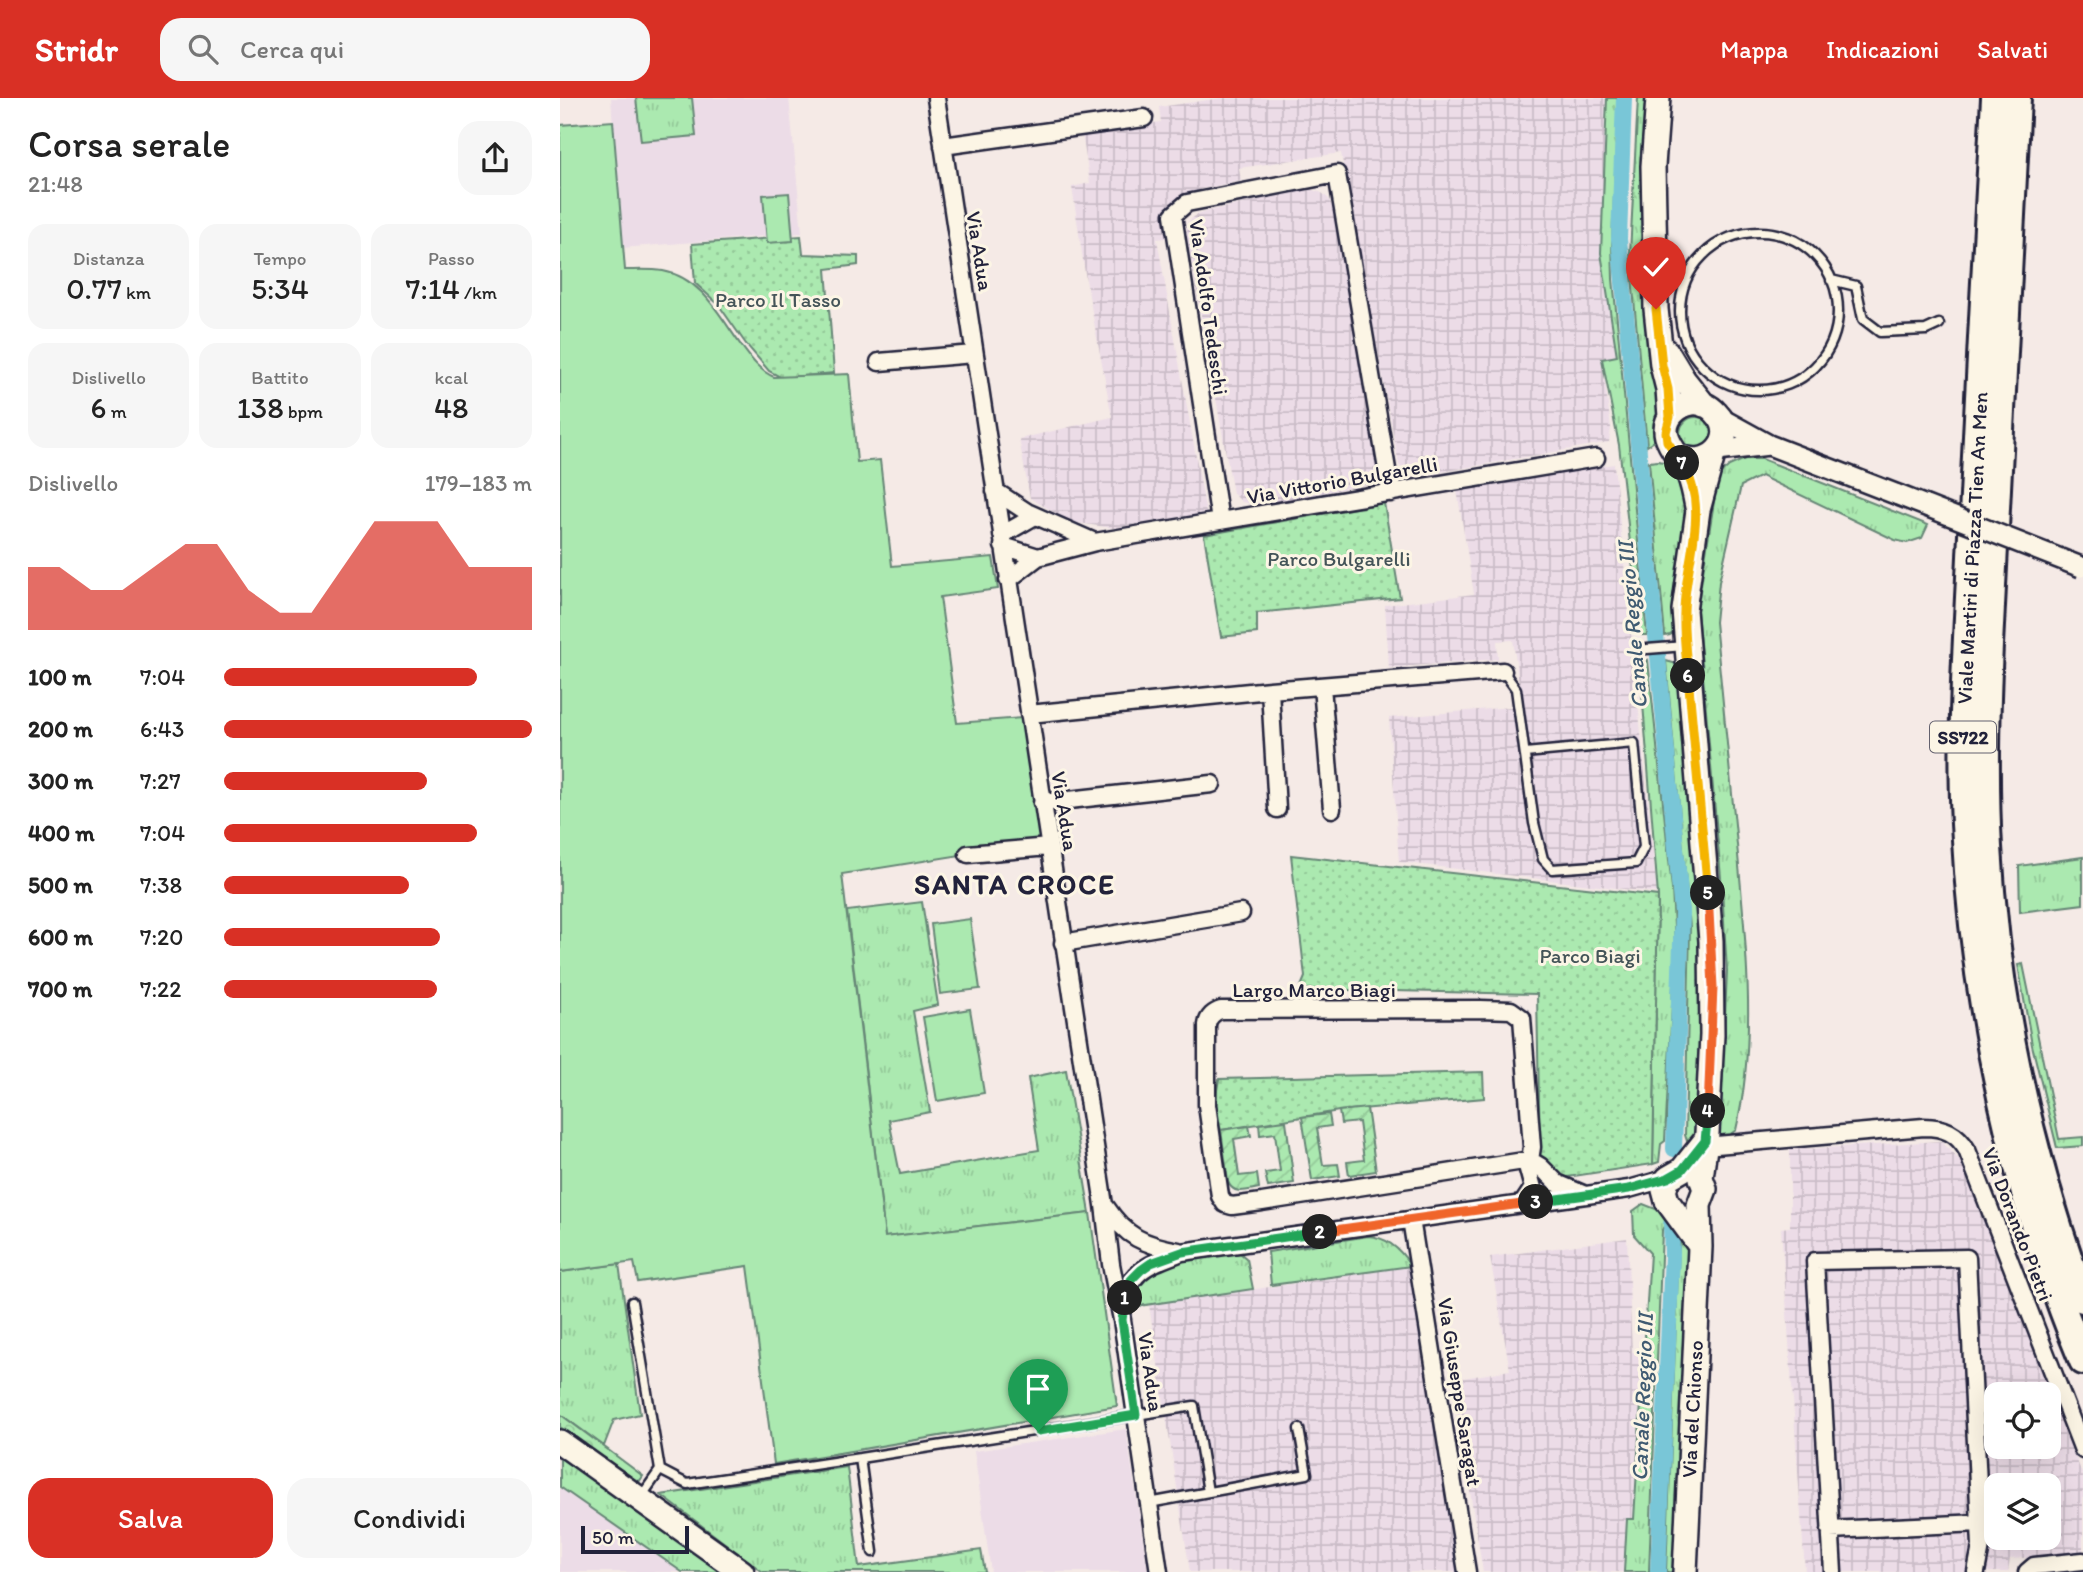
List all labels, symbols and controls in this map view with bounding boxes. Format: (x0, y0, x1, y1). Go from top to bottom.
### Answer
search box (160, 18, 650, 81)
text: Stridr (35, 30, 118, 69)
icon: search (184, 30, 222, 68)
text: Cerca qui (240, 33, 344, 65)
text: Mappa (1720, 35, 1788, 64)
text: Indicazioni (1826, 35, 1939, 64)
text: Salvati (1977, 35, 2048, 64)
text: Corsa serale (28, 121, 230, 167)
button: share (458, 121, 532, 195)
text: 21:48 (28, 170, 83, 198)
street label: Via Adua (961, 209, 999, 293)
street label: Via Adolfo Tedeschi (1184, 218, 1234, 396)
pin (1626, 237, 1686, 309)
text: Distanza (73, 247, 145, 270)
text: Tempo (254, 247, 306, 270)
text: Passo (428, 247, 475, 270)
icon: check (1637, 248, 1675, 286)
text: 0.77 (66, 270, 122, 307)
text: 5:34 (251, 270, 309, 307)
text: 7:14 (406, 270, 460, 307)
text: km (122, 281, 151, 304)
text: /km (460, 281, 497, 304)
park label: Parco Il Tasso (715, 287, 841, 312)
text: Dislivello (71, 366, 146, 389)
text: Battito (251, 366, 309, 389)
text: kcal (434, 366, 468, 389)
text: 6 (91, 389, 106, 426)
text: 138 (237, 389, 284, 426)
text: 48 (434, 389, 469, 426)
street label: Viale Martiri di Piazza Tien An Men (1951, 391, 1993, 705)
text: m (106, 400, 127, 423)
text: bpm (284, 400, 323, 423)
pin: 7 (1664, 446, 1700, 480)
street label: Via Vittorio Bulgarelli (1245, 451, 1439, 509)
text: 7 (1677, 451, 1686, 474)
text: Dislivello (28, 469, 118, 497)
text: 179–183 m (425, 469, 532, 497)
water label: Canale Reggio III (1611, 538, 1653, 710)
park label: Parco Bulgarelli (1267, 546, 1411, 571)
pin: 6 (1670, 658, 1706, 694)
text: 100 m (28, 663, 92, 691)
text: 7:04 (140, 663, 185, 691)
text: 6 (1682, 664, 1693, 687)
text: 200 m (28, 715, 93, 743)
text: 6:43 (140, 715, 184, 743)
road number: SS722 (1930, 722, 1996, 752)
text: 300 m (28, 767, 93, 795)
text: 7:27 (140, 767, 181, 795)
street label: Via Adua (1046, 769, 1084, 853)
text: 400 m (28, 819, 95, 847)
text: 7:04 (140, 819, 185, 847)
district label: SANTA CROCE (914, 867, 1116, 901)
text: 500 m (28, 871, 93, 899)
text: 7:38 (140, 871, 182, 899)
pin: 5 (1690, 876, 1726, 910)
text: 5 (1703, 881, 1712, 904)
text: 600 m (28, 923, 93, 951)
text: 7:20 (140, 923, 183, 951)
park label: Parco Biagi (1539, 943, 1641, 968)
text: 700 m (28, 975, 92, 1003)
text: 7:22 (140, 975, 181, 1003)
street label: Largo Marco Biagi (1232, 977, 1396, 1002)
pin: 4 (1690, 1094, 1726, 1128)
text: 4 (1702, 1099, 1713, 1122)
street label: Via Dorando Pietri (1977, 1144, 2059, 1304)
pin: 3 (1518, 1184, 1553, 1220)
text: 3 (1530, 1190, 1541, 1213)
pin: 2 (1302, 1214, 1338, 1250)
text: 2 (1315, 1220, 1325, 1243)
pin: 1 (1108, 1280, 1142, 1316)
text: 1 (1120, 1286, 1129, 1309)
street label: Via Giuseppe Saragat (1433, 1296, 1487, 1488)
water label: Canale Reggio III (1625, 1310, 1659, 1481)
street label: Via Adua (1133, 1330, 1169, 1414)
street label: Via del Chionso (1676, 1340, 1708, 1478)
pin (1008, 1359, 1068, 1431)
icon: arrive (1019, 1370, 1057, 1408)
map controls (1984, 1382, 2061, 1550)
button: locate (1984, 1382, 2061, 1459)
button: layers (1984, 1473, 2061, 1550)
button: Salva (28, 1478, 273, 1558)
button: Condividi (287, 1478, 532, 1558)
scale bar (581, 1523, 690, 1555)
text: 50 m (592, 1526, 634, 1549)

